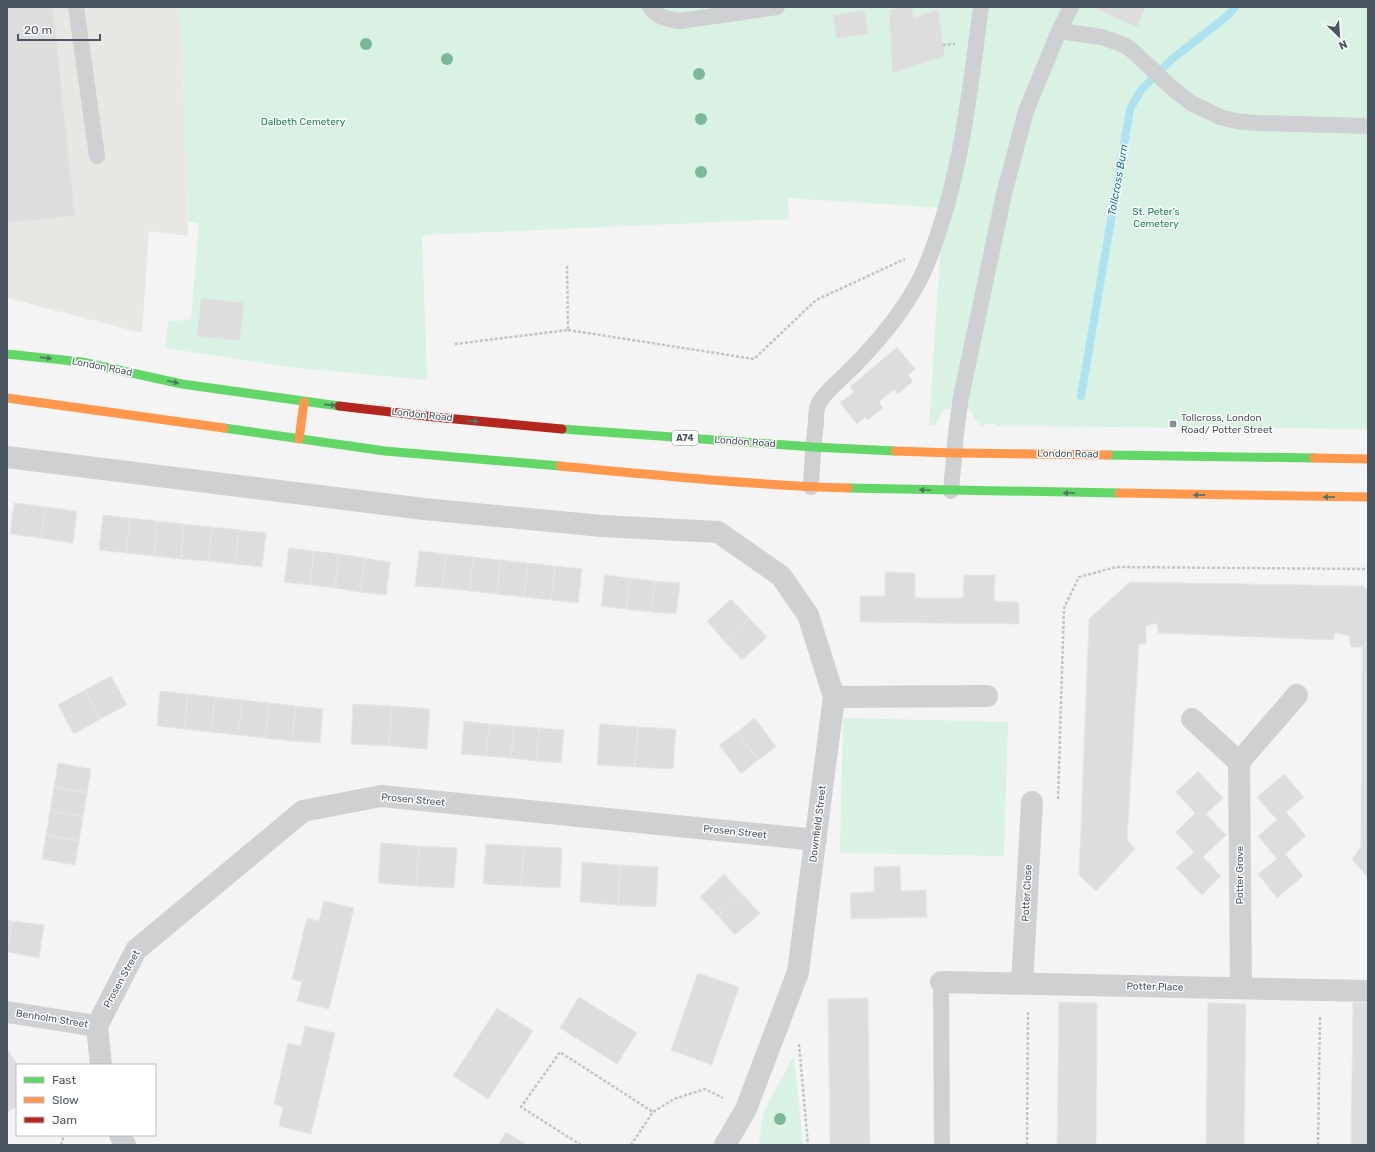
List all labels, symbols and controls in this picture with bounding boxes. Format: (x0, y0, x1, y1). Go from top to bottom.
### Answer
scale bar (18, 16, 100, 42)
north arrow (1319, 16, 1359, 56)
text: 20 m (24, 23, 52, 37)
text: N (1337, 37, 1349, 52)
park label: Dalbeth Cemetery (261, 116, 346, 128)
water label: Tollcross Burn (1105, 143, 1131, 217)
park label: St. Peter's Cemetery (1132, 206, 1180, 230)
one-way arrow (40, 355, 52, 361)
street label: London Road (71, 355, 133, 379)
one-way arrow (167, 380, 180, 386)
one-way arrow (324, 402, 336, 408)
street label: London Road (391, 406, 453, 424)
place label: Tollcross, London Road/ Potter Street (1181, 412, 1272, 436)
one-way arrow (467, 417, 479, 424)
marker: Tollcross, London Road/ Potter Street (1168, 419, 1178, 429)
road number: A74 (672, 431, 698, 445)
street label: London Road (714, 434, 776, 450)
street label: London Road (1037, 447, 1099, 461)
one-way arrow (919, 487, 931, 494)
one-way arrow (1062, 490, 1075, 496)
one-way arrow (1192, 492, 1205, 498)
one-way arrow (1322, 494, 1335, 500)
street label: Downfield Street (807, 785, 829, 863)
street label: Prosen Street (381, 791, 445, 809)
street label: Prosen Street (703, 823, 768, 841)
street label: Potter Grove (1234, 845, 1246, 904)
street label: Potter Close (1020, 864, 1035, 922)
street label: Prosen Street (101, 948, 143, 1010)
street label: Potter Place (1126, 981, 1184, 994)
street label: Benholm Street (15, 1007, 89, 1031)
legend (16, 1064, 156, 1136)
text: Fast (52, 1073, 76, 1087)
text: Slow (52, 1093, 79, 1107)
text: Jam (52, 1113, 77, 1127)

